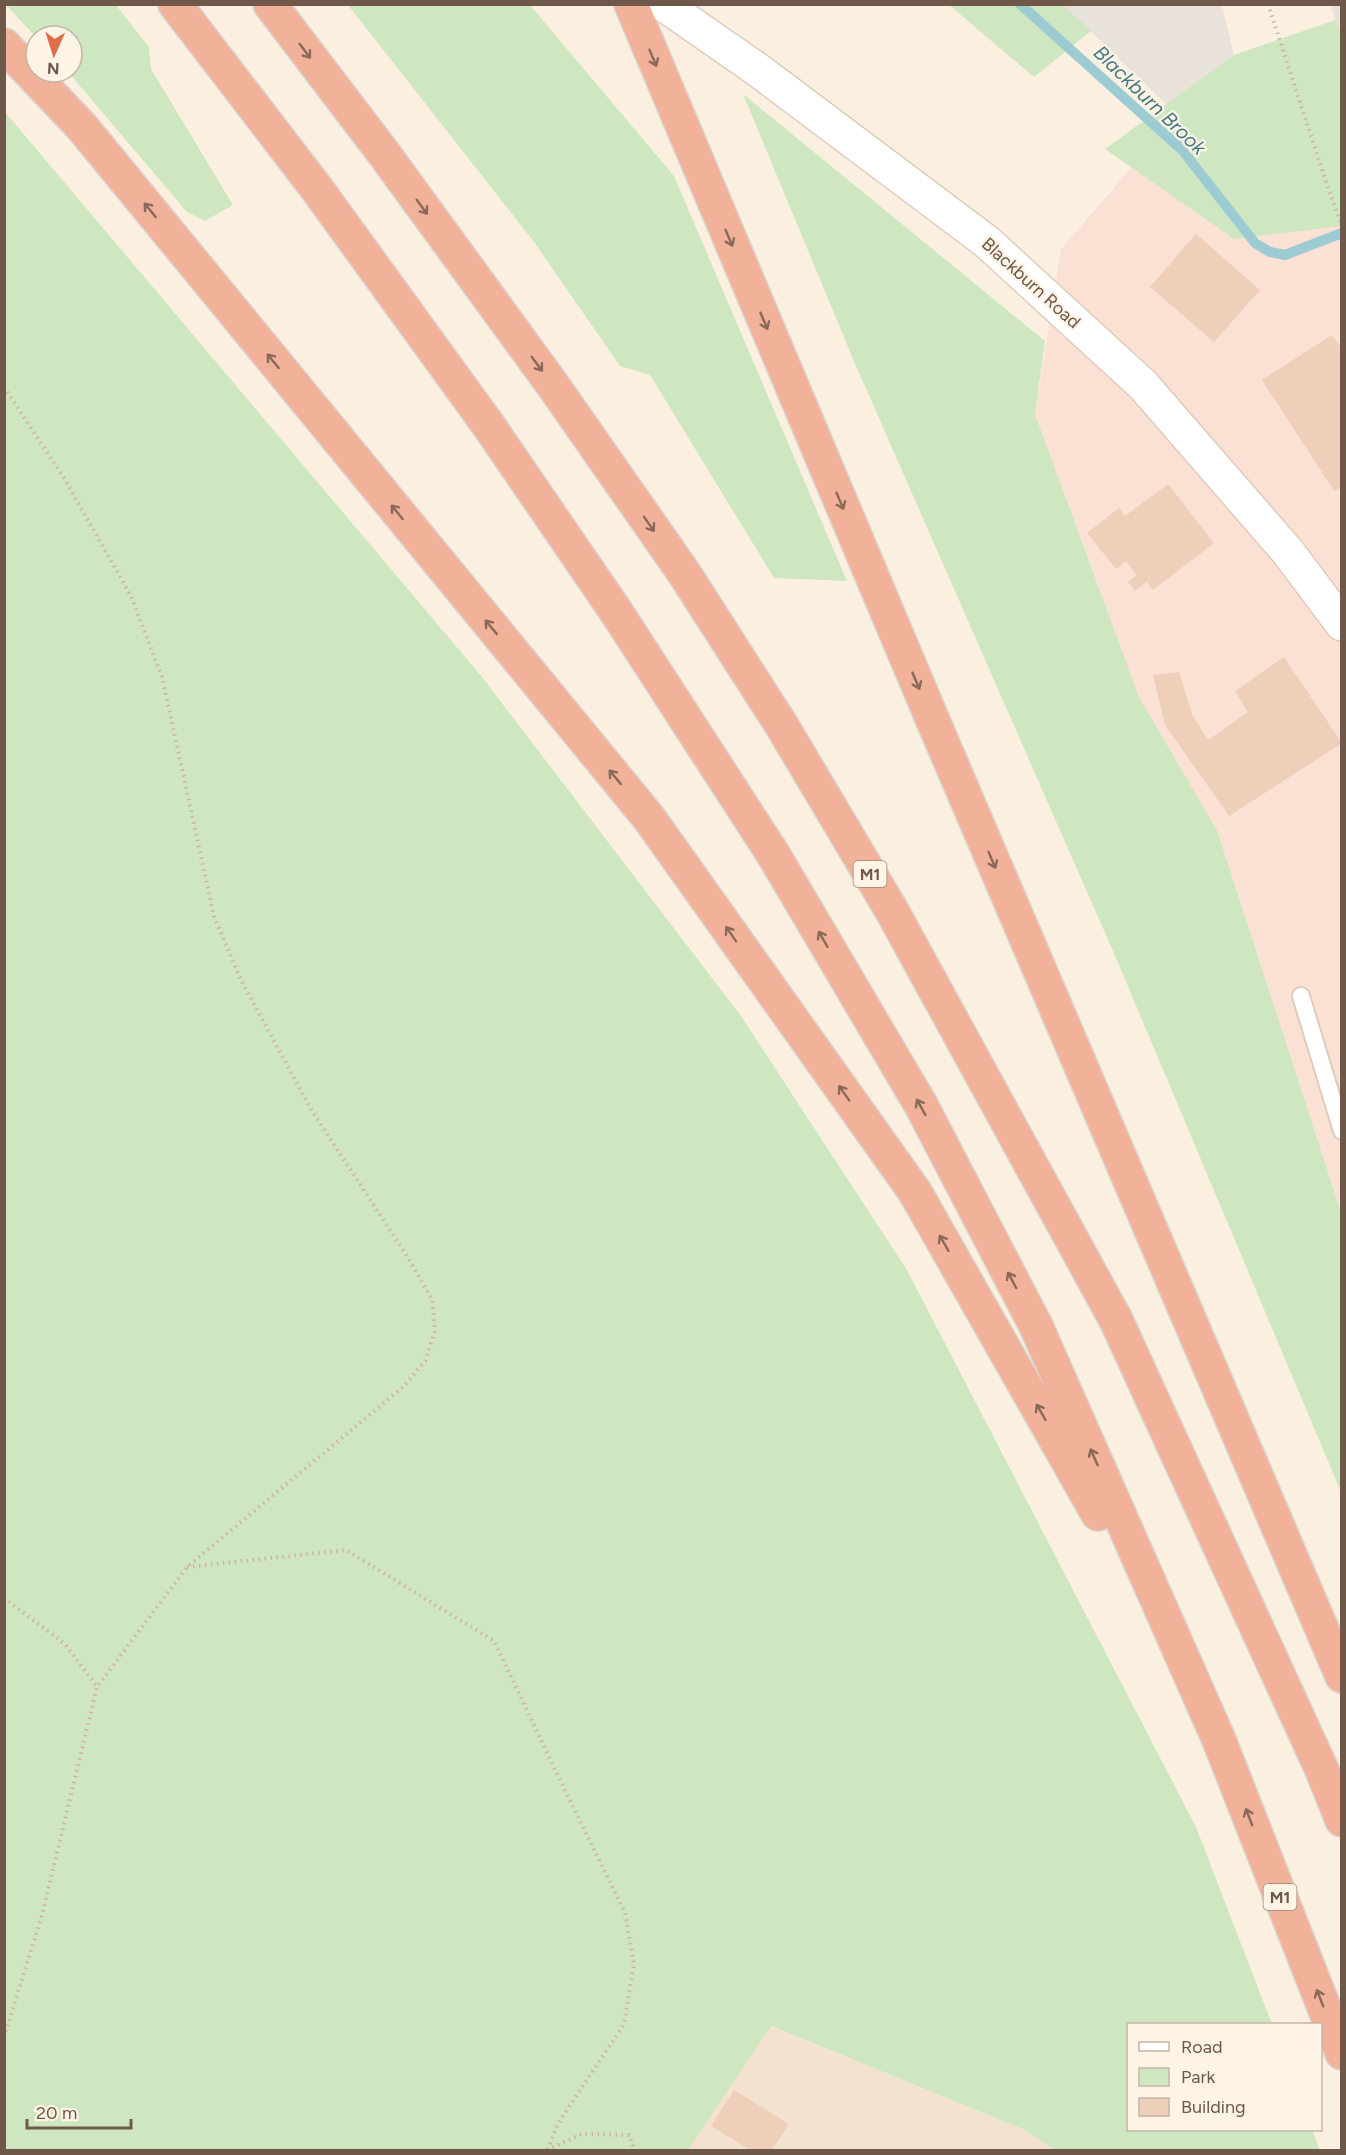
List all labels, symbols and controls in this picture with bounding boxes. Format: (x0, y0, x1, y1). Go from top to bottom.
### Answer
north arrow (24, 24, 84, 84)
water label: Blackburn Brook (1089, 40, 1212, 160)
one-way arrow (298, 43, 311, 59)
one-way arrow (648, 49, 659, 67)
text: N (47, 59, 60, 78)
one-way arrow (416, 198, 428, 214)
one-way arrow (143, 203, 157, 218)
one-way arrow (724, 228, 735, 247)
street label: Blackburn Road (977, 233, 1085, 333)
one-way arrow (760, 312, 771, 330)
one-way arrow (267, 353, 280, 369)
one-way arrow (531, 356, 544, 372)
one-way arrow (835, 491, 846, 510)
one-way arrow (390, 504, 403, 520)
one-way arrow (643, 515, 655, 532)
one-way arrow (484, 620, 498, 635)
one-way arrow (911, 671, 922, 689)
one-way arrow (609, 769, 622, 785)
one-way arrow (988, 851, 999, 869)
road number: M1 (854, 861, 886, 887)
one-way arrow (725, 926, 737, 942)
one-way arrow (816, 931, 828, 948)
one-way arrow (838, 1085, 850, 1101)
one-way arrow (915, 1099, 927, 1116)
one-way arrow (938, 1235, 950, 1252)
one-way arrow (1005, 1271, 1017, 1289)
one-way arrow (1034, 1404, 1046, 1421)
one-way arrow (1087, 1448, 1099, 1466)
one-way arrow (1243, 1808, 1254, 1826)
road number: M1 (1264, 1884, 1296, 1910)
one-way arrow (1314, 1990, 1325, 2008)
legend (1127, 2023, 1322, 2131)
text: Road (1181, 2036, 1222, 2058)
text: Park (1181, 2066, 1216, 2088)
scale bar (27, 2092, 130, 2130)
text: Building (1181, 2096, 1246, 2118)
text: 20 m (36, 2102, 77, 2124)

